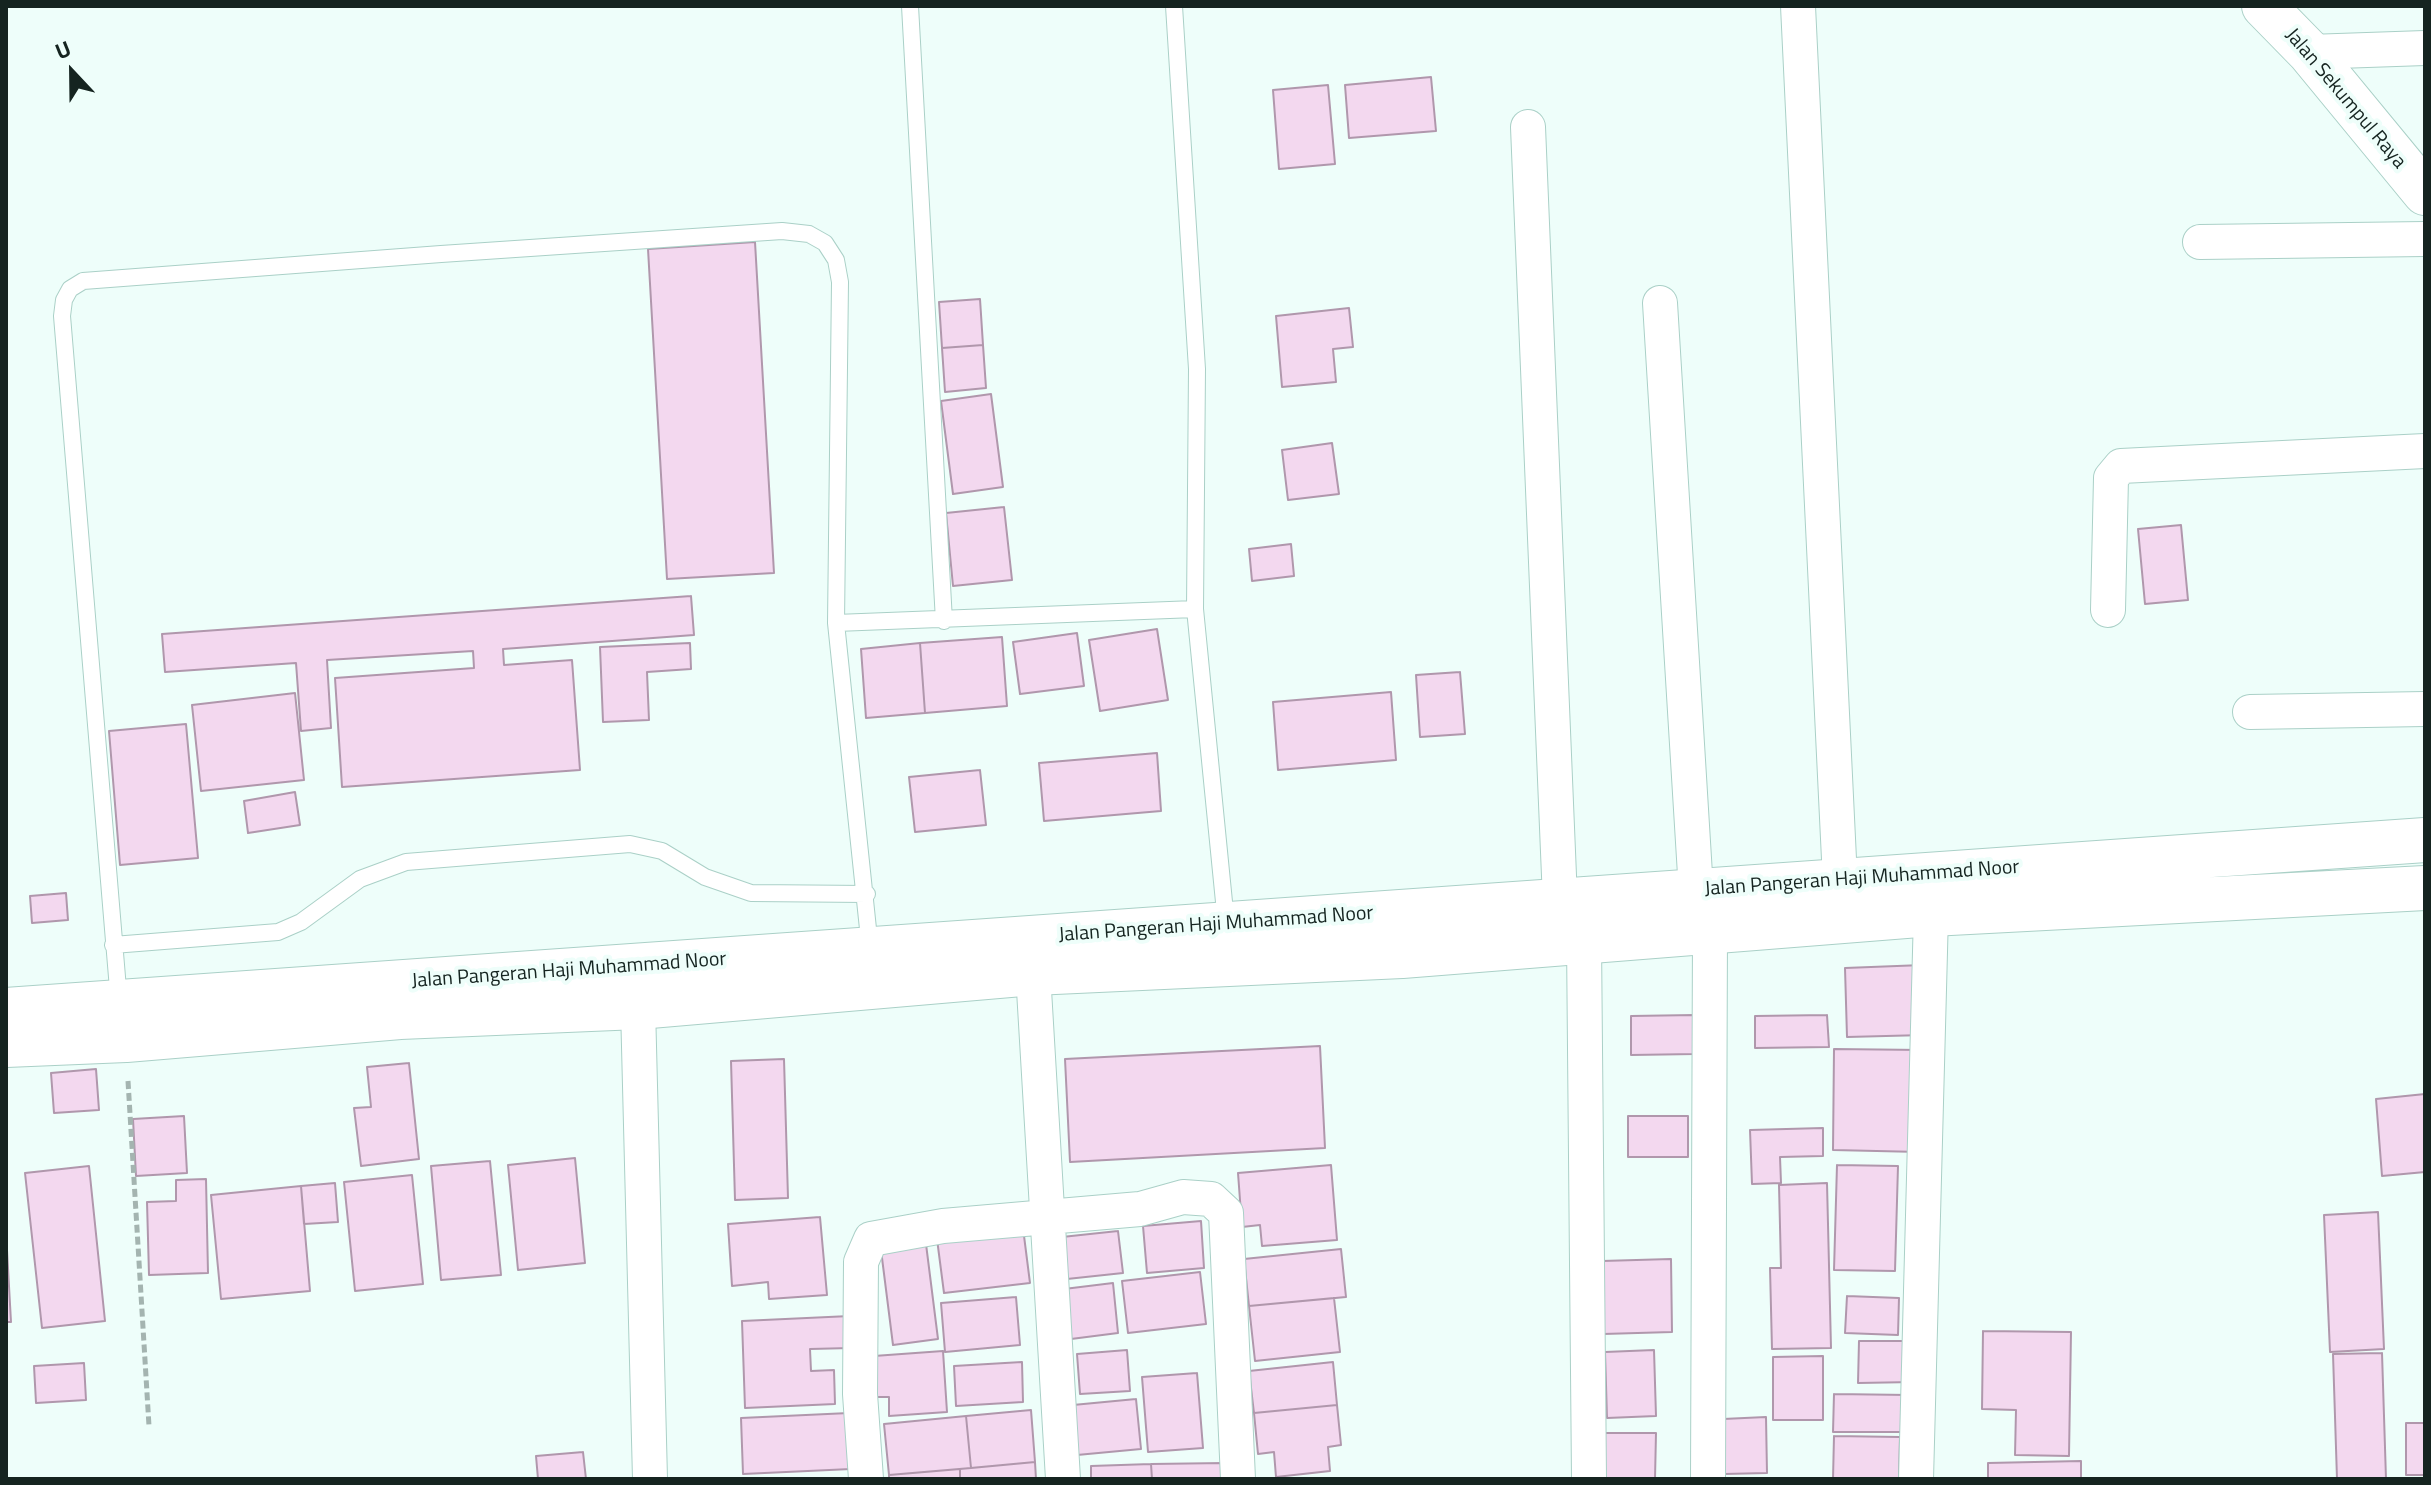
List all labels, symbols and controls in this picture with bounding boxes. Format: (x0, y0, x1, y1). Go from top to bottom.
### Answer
street label: Jalan Sekumpul Raya (2279, 24, 2411, 174)
text: U (50, 31, 76, 68)
north arrow (32, 32, 112, 112)
street label: Jalan Pangeran Haji Muhammad Noor (1704, 856, 2020, 902)
street label: Jalan Pangeran Haji Muhammad Noor (1058, 902, 1374, 948)
street label: Jalan Pangeran Haji Muhammad Noor (411, 948, 727, 994)

